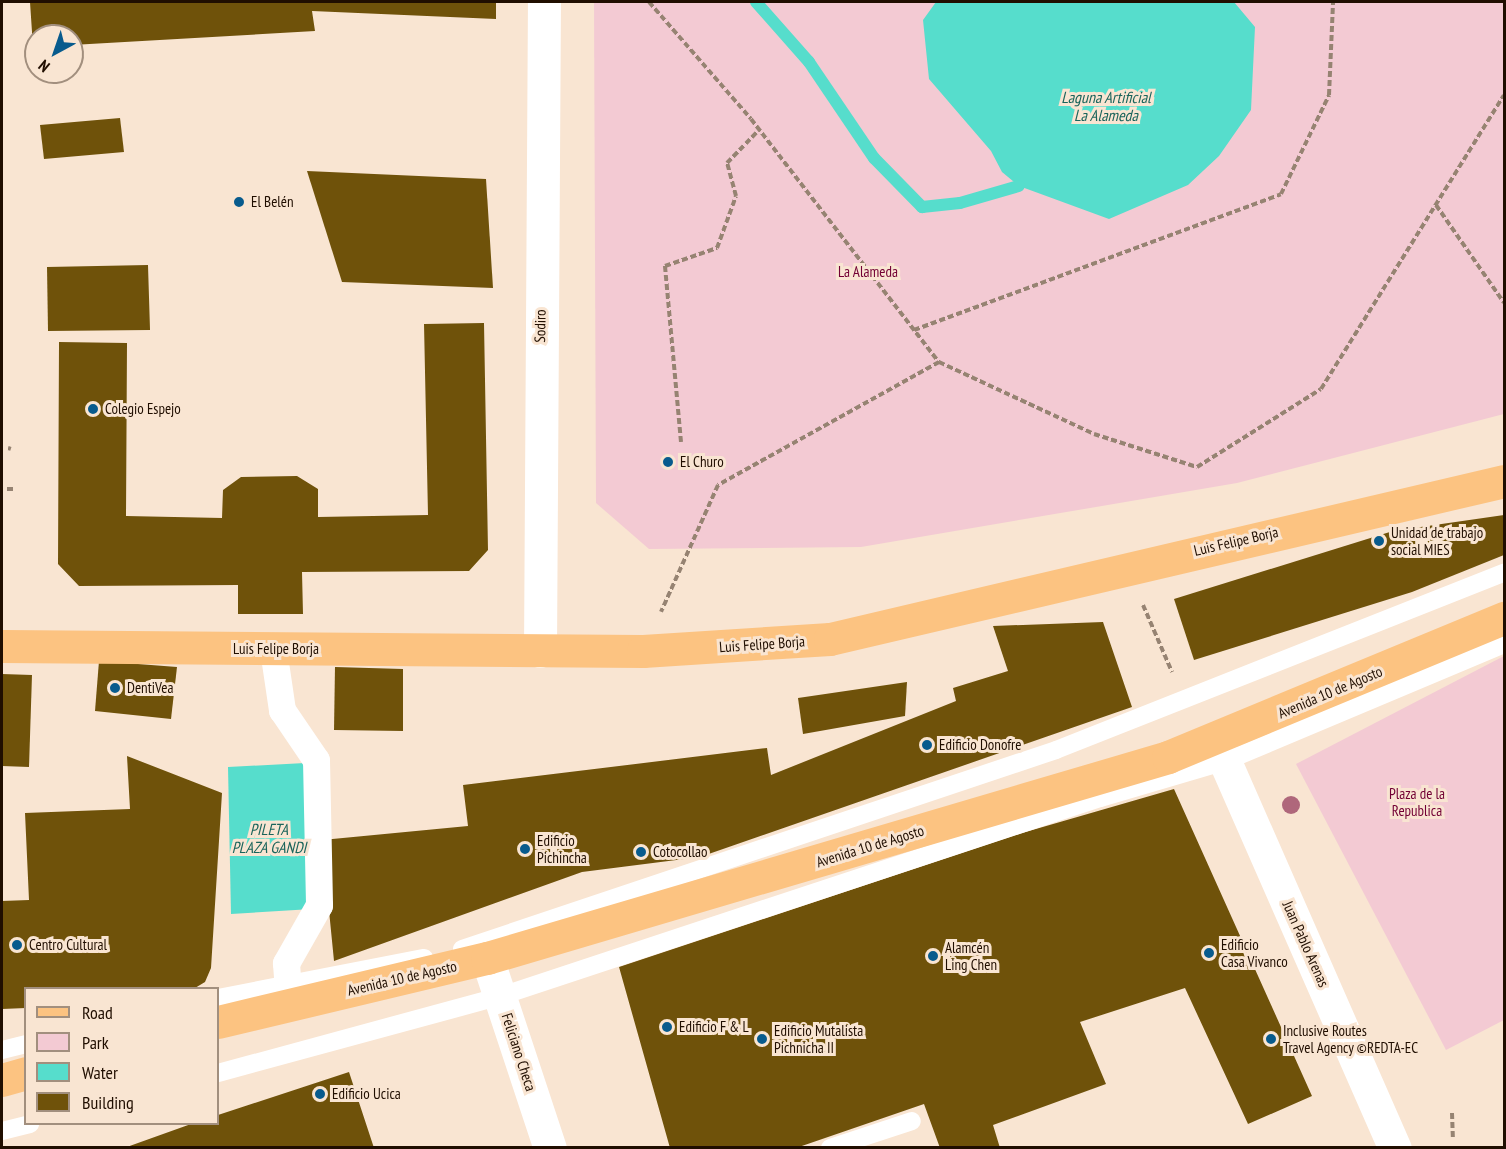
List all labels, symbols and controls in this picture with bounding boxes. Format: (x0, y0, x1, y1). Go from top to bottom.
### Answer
north arrow (24, 24, 84, 84)
text: N (34, 56, 53, 77)
water label: Laguna Artificial La Alameda (1061, 87, 1151, 125)
place label: El Belén (251, 193, 294, 211)
marker: El Belén (232, 195, 246, 209)
park label: La Alameda (838, 263, 898, 281)
street label: Sodiro (531, 309, 549, 343)
place label: Colegio Espejo (105, 400, 181, 418)
marker: Colegio Espejo (86, 402, 100, 416)
place label: El Churo (680, 453, 724, 471)
marker: El Churo (661, 455, 675, 469)
street label: Luis Felipe Borja (1192, 523, 1280, 559)
place label: Unidad de trabajo social MIES (1391, 523, 1483, 558)
marker: Unidad de trabajo social MIES (1372, 534, 1386, 548)
street label: Luis Felipe Borja (719, 632, 805, 656)
street label: Luis Felipe Borja (233, 640, 319, 658)
street label: Avenida 10 de Agosto (1275, 662, 1385, 722)
place label: DentiVea (127, 679, 173, 697)
marker: DentiVea (108, 681, 122, 695)
place label: Edificio Donofre (939, 736, 1021, 754)
marker: Edificio Donofre (920, 738, 934, 752)
park label: Plaza de la Republica (1389, 784, 1445, 819)
water label: PILETA PLAZA GANDI (231, 819, 307, 857)
street label: Avenida 10 de Agosto (814, 821, 926, 871)
place label: Edificio Pichincha (537, 831, 587, 866)
marker: Edificio Pichincha (518, 842, 532, 856)
place label: Cotocollao (653, 843, 707, 861)
marker: Cotocollao (634, 845, 648, 859)
street label: Juan Pablo Arenas (1279, 898, 1333, 990)
place label: Edificio Casa Vivanco (1221, 935, 1288, 970)
place label: Centro Cultural (29, 936, 107, 954)
marker: Centro Cultural (10, 938, 24, 952)
place label: Alamcén Ling Chen (945, 938, 997, 973)
marker: Edificio Casa Vivanco (1202, 946, 1216, 960)
marker: Alamcén Ling Chen (926, 949, 940, 963)
street label: Avenida 10 de Agosto (345, 957, 459, 999)
legend (24, 987, 219, 1125)
text: Road (82, 1001, 113, 1024)
street label: Feliciano Checa (498, 1011, 540, 1093)
place label: Edificio F & L (679, 1018, 749, 1036)
marker: Edificio F & L (660, 1020, 674, 1034)
place label: Edificio Mutalista Pichnicha II (774, 1021, 863, 1056)
place label: Inclusive Routes Travel Agency ©REDTA-EC (1283, 1021, 1419, 1056)
text: Park (82, 1031, 109, 1054)
marker: Edificio Mutalista Pichnicha II (755, 1032, 769, 1046)
marker: Inclusive Routes Travel Agency ©REDTA-EC (1264, 1032, 1278, 1046)
text: Water (82, 1061, 118, 1084)
place label: Edificio Ucica (332, 1085, 401, 1103)
marker: Edificio Ucica (313, 1087, 327, 1101)
text: Building (82, 1091, 134, 1114)

